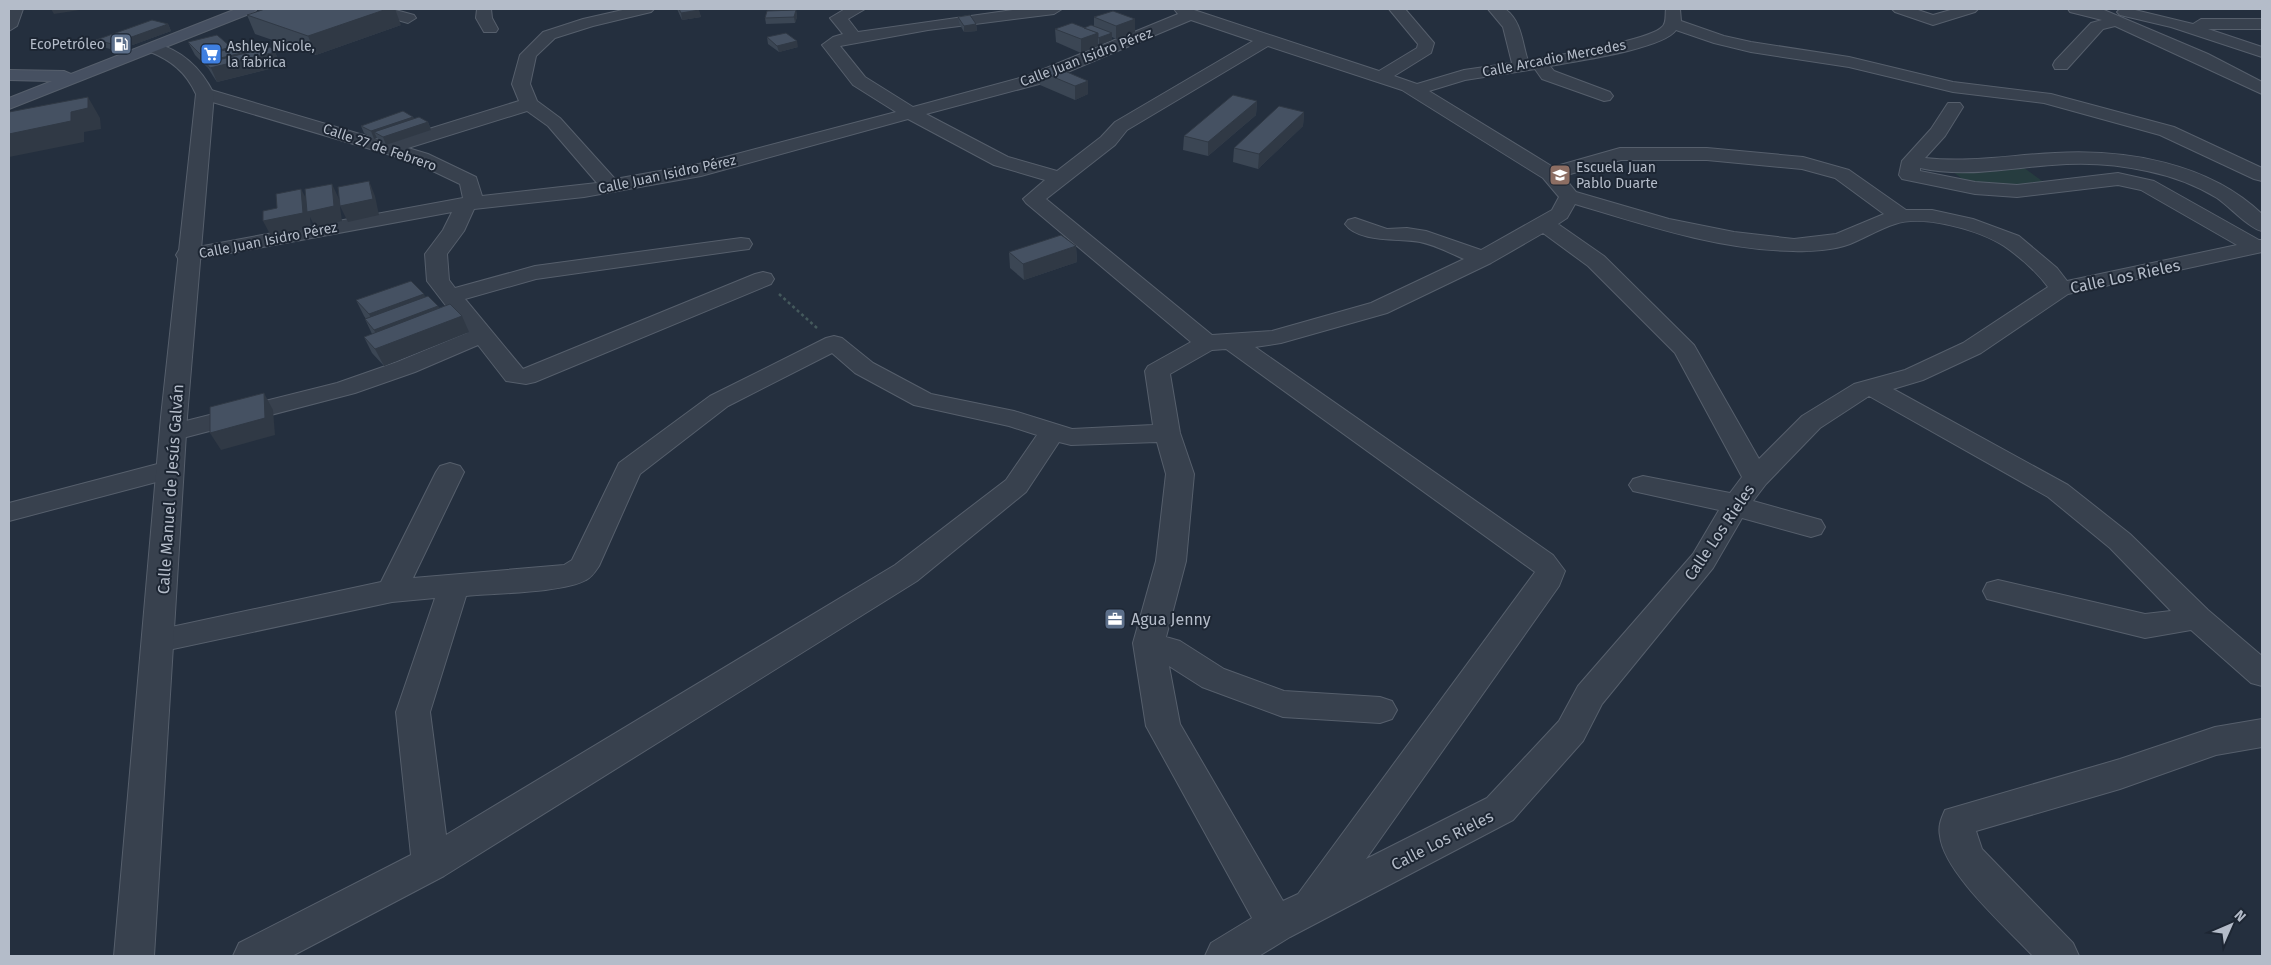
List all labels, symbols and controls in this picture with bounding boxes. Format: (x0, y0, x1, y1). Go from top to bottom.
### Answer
street label: Calle Juan Isidro Pérez (1018, 24, 1155, 91)
fuel station icon: EcoPetróleo (109, 32, 133, 56)
place label: EcoPetróleo (30, 36, 105, 53)
street label: Calle Arcadio Mercedes (1481, 36, 1628, 81)
place label: Ashley Nicole, la fabrica (227, 38, 315, 71)
supermarket icon: Ashley Nicole, la fabrica (199, 42, 223, 66)
street label: Calle 27 de Febrero (321, 120, 439, 175)
street label: Calle Juan Isidro Pérez (597, 152, 738, 197)
place label: Escuela Juan Pablo Duarte (1576, 159, 1658, 192)
school or university icon: Escuela Juan Pablo Duarte (1548, 163, 1572, 187)
street label: Calle Juan Isidro Pérez (198, 219, 339, 262)
street label: Calle Los Rieles (2068, 256, 2182, 297)
street label: Calle Manuel de Jesús Galván (154, 383, 187, 595)
street label: Calle Los Rieles (1680, 481, 1759, 584)
office icon: Agua Jenny (1103, 607, 1127, 631)
place label: Agua Jenny (1131, 610, 1211, 629)
street label: Calle Los Rieles (1388, 807, 1496, 874)
north arrow (2206, 900, 2256, 950)
text: N (2231, 907, 2249, 925)

